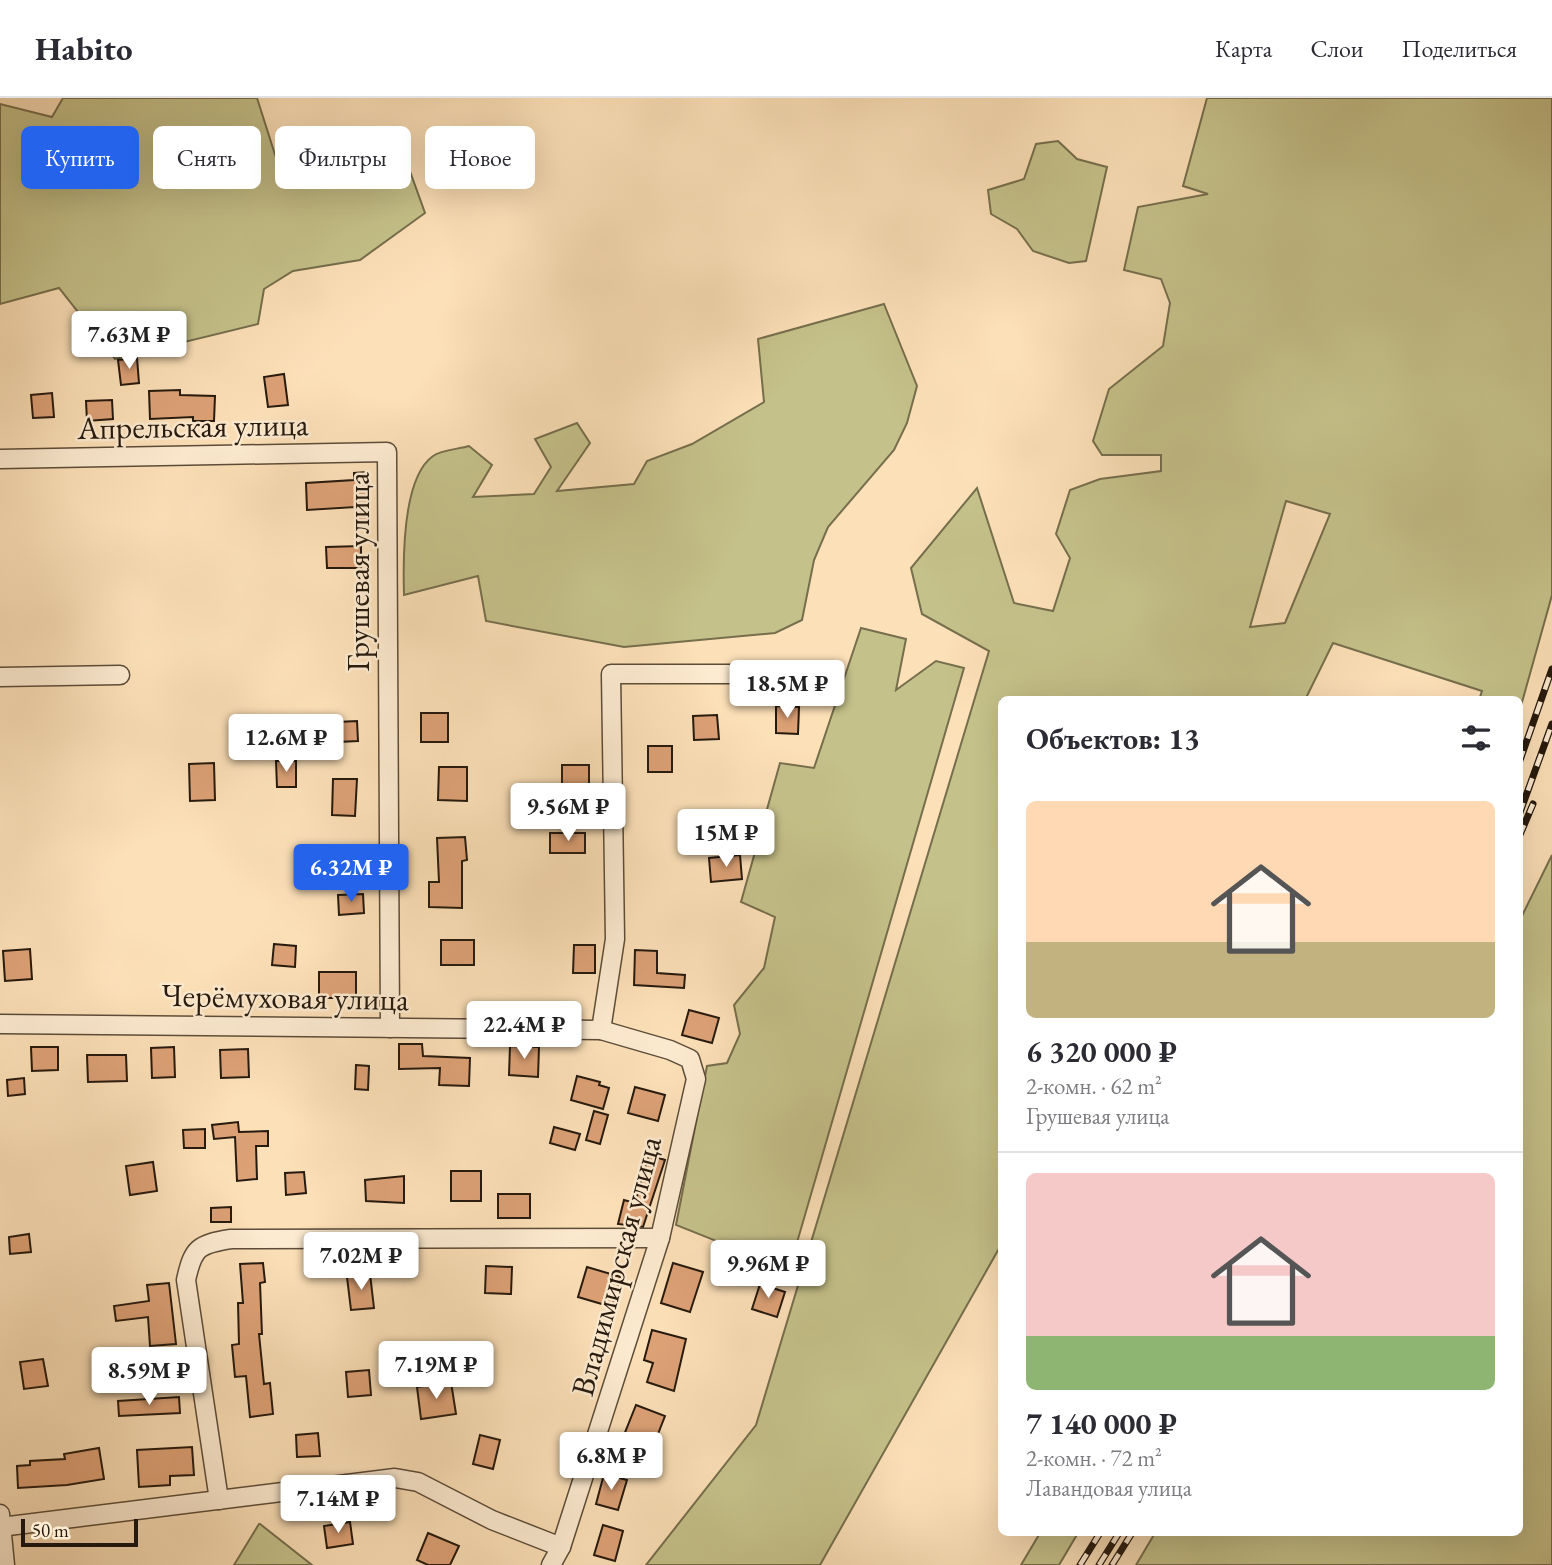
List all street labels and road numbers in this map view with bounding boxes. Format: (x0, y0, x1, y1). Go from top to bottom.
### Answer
street label: Апрельская улица (76, 403, 309, 449)
street label: Грушевая улица (337, 472, 379, 672)
street label: Черёмуховая улица (161, 974, 409, 1020)
street label: Владимирская улица (561, 1131, 671, 1401)

